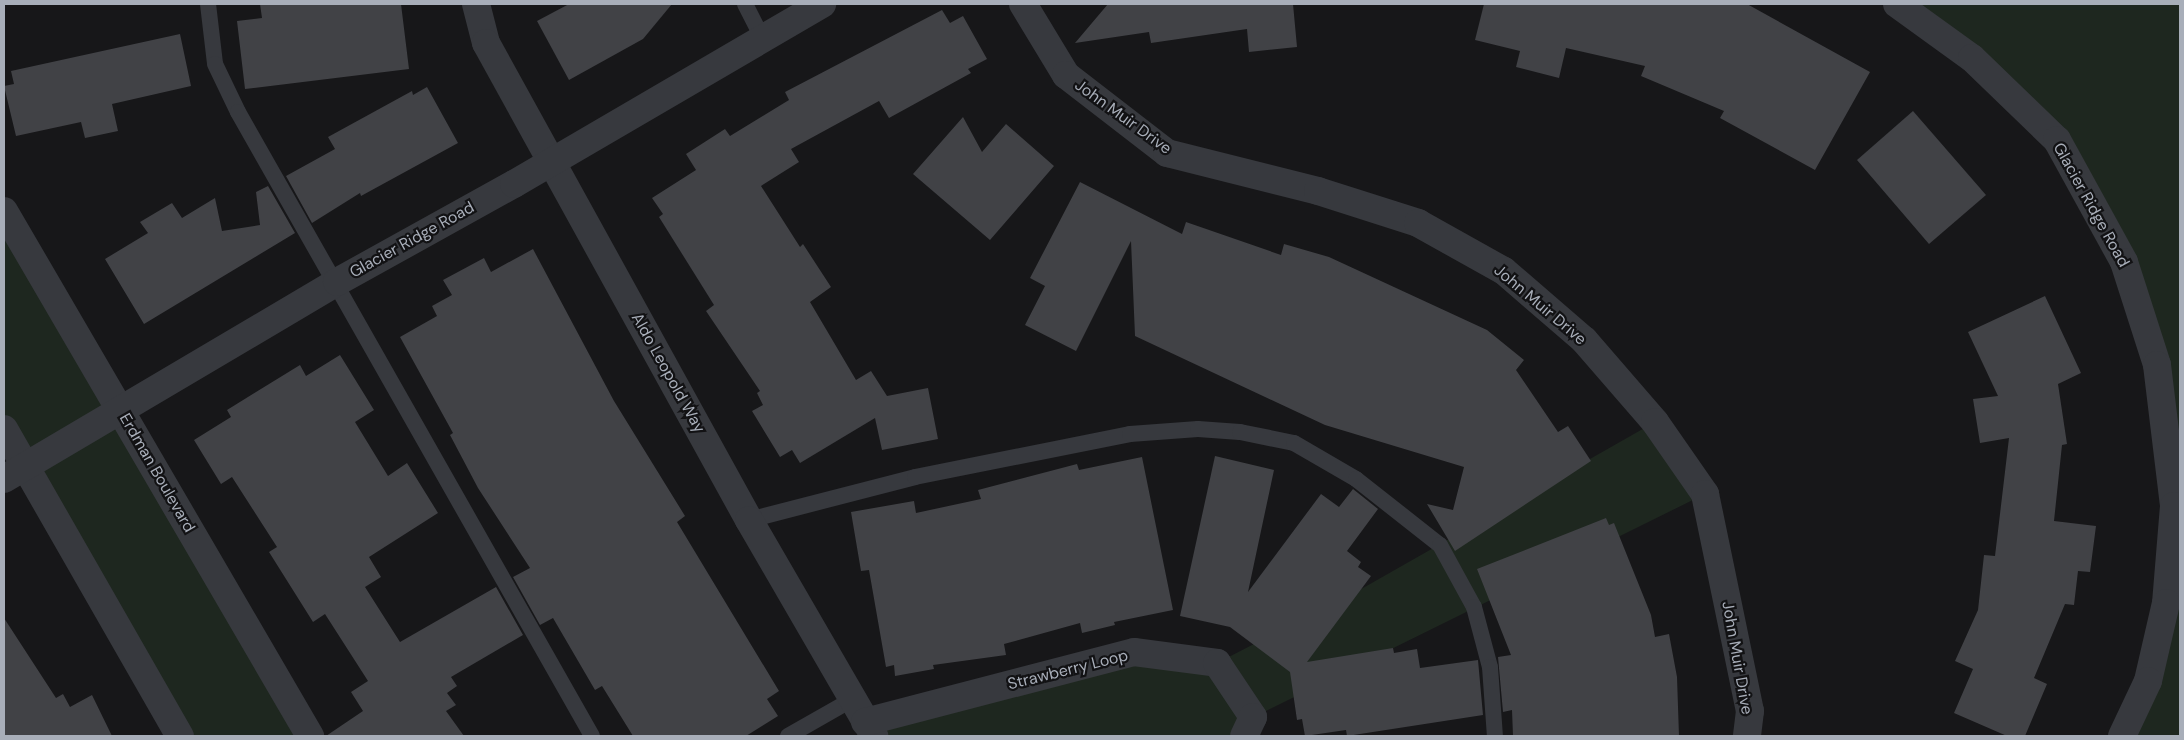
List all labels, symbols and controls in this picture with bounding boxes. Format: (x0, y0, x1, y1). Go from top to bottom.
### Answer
street label: John Muir Drive (1071, 76, 1175, 158)
street label: Glacier Ridge Road (2049, 139, 2133, 271)
street label: Glacier Ridge Road (346, 198, 478, 282)
street label: John Muir Drive (1490, 261, 1590, 349)
street label: Aldo Leopold Way (627, 310, 709, 436)
street label: Erdman Boulevard (115, 410, 199, 536)
street label: John Muir Drive (1718, 600, 1756, 716)
street label: Strawberry Loop (1006, 646, 1130, 694)

